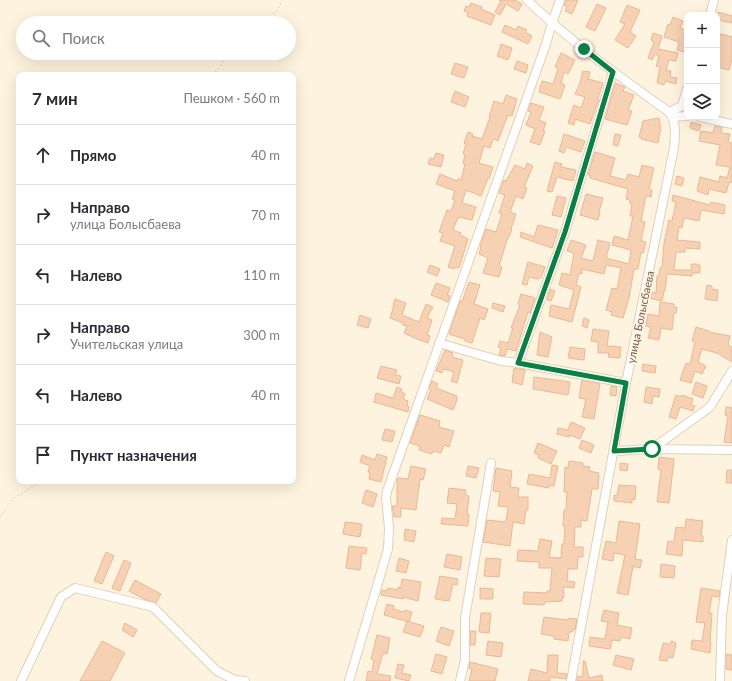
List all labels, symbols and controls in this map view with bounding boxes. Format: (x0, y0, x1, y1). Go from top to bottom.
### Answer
map controls (684, 12, 720, 120)
button: + (684, 12, 720, 48)
search box (16, 16, 296, 60)
icon: search (30, 27, 52, 49)
text: Поиск (62, 29, 105, 47)
route end (575, 40, 593, 58)
button: − (684, 48, 720, 84)
button: layers (684, 84, 720, 120)
text: 7 мин (32, 88, 78, 109)
text: Пешком · 560 m (183, 90, 280, 106)
icon: ahead (32, 144, 54, 166)
text: Прямо (70, 146, 116, 164)
text: 40 m (251, 147, 280, 163)
text: Направо (70, 198, 130, 216)
icon: right (32, 204, 54, 226)
text: 70 m (251, 207, 280, 223)
text: улица Болысбаева (70, 216, 181, 232)
icon: left (32, 264, 54, 286)
text: Налево (70, 266, 122, 284)
text: 110 m (243, 267, 280, 283)
street label: улица Болысбаева (624, 270, 656, 364)
text: Направо (70, 318, 130, 336)
icon: right (32, 324, 54, 346)
text: 300 m (243, 327, 280, 343)
text: Учительская улица (70, 336, 183, 352)
icon: left (32, 384, 54, 406)
text: Налево (70, 386, 122, 404)
text: 40 m (251, 387, 280, 403)
route start (643, 440, 661, 458)
icon: arrive (32, 444, 54, 466)
text: Пункт назначения (70, 446, 197, 464)

